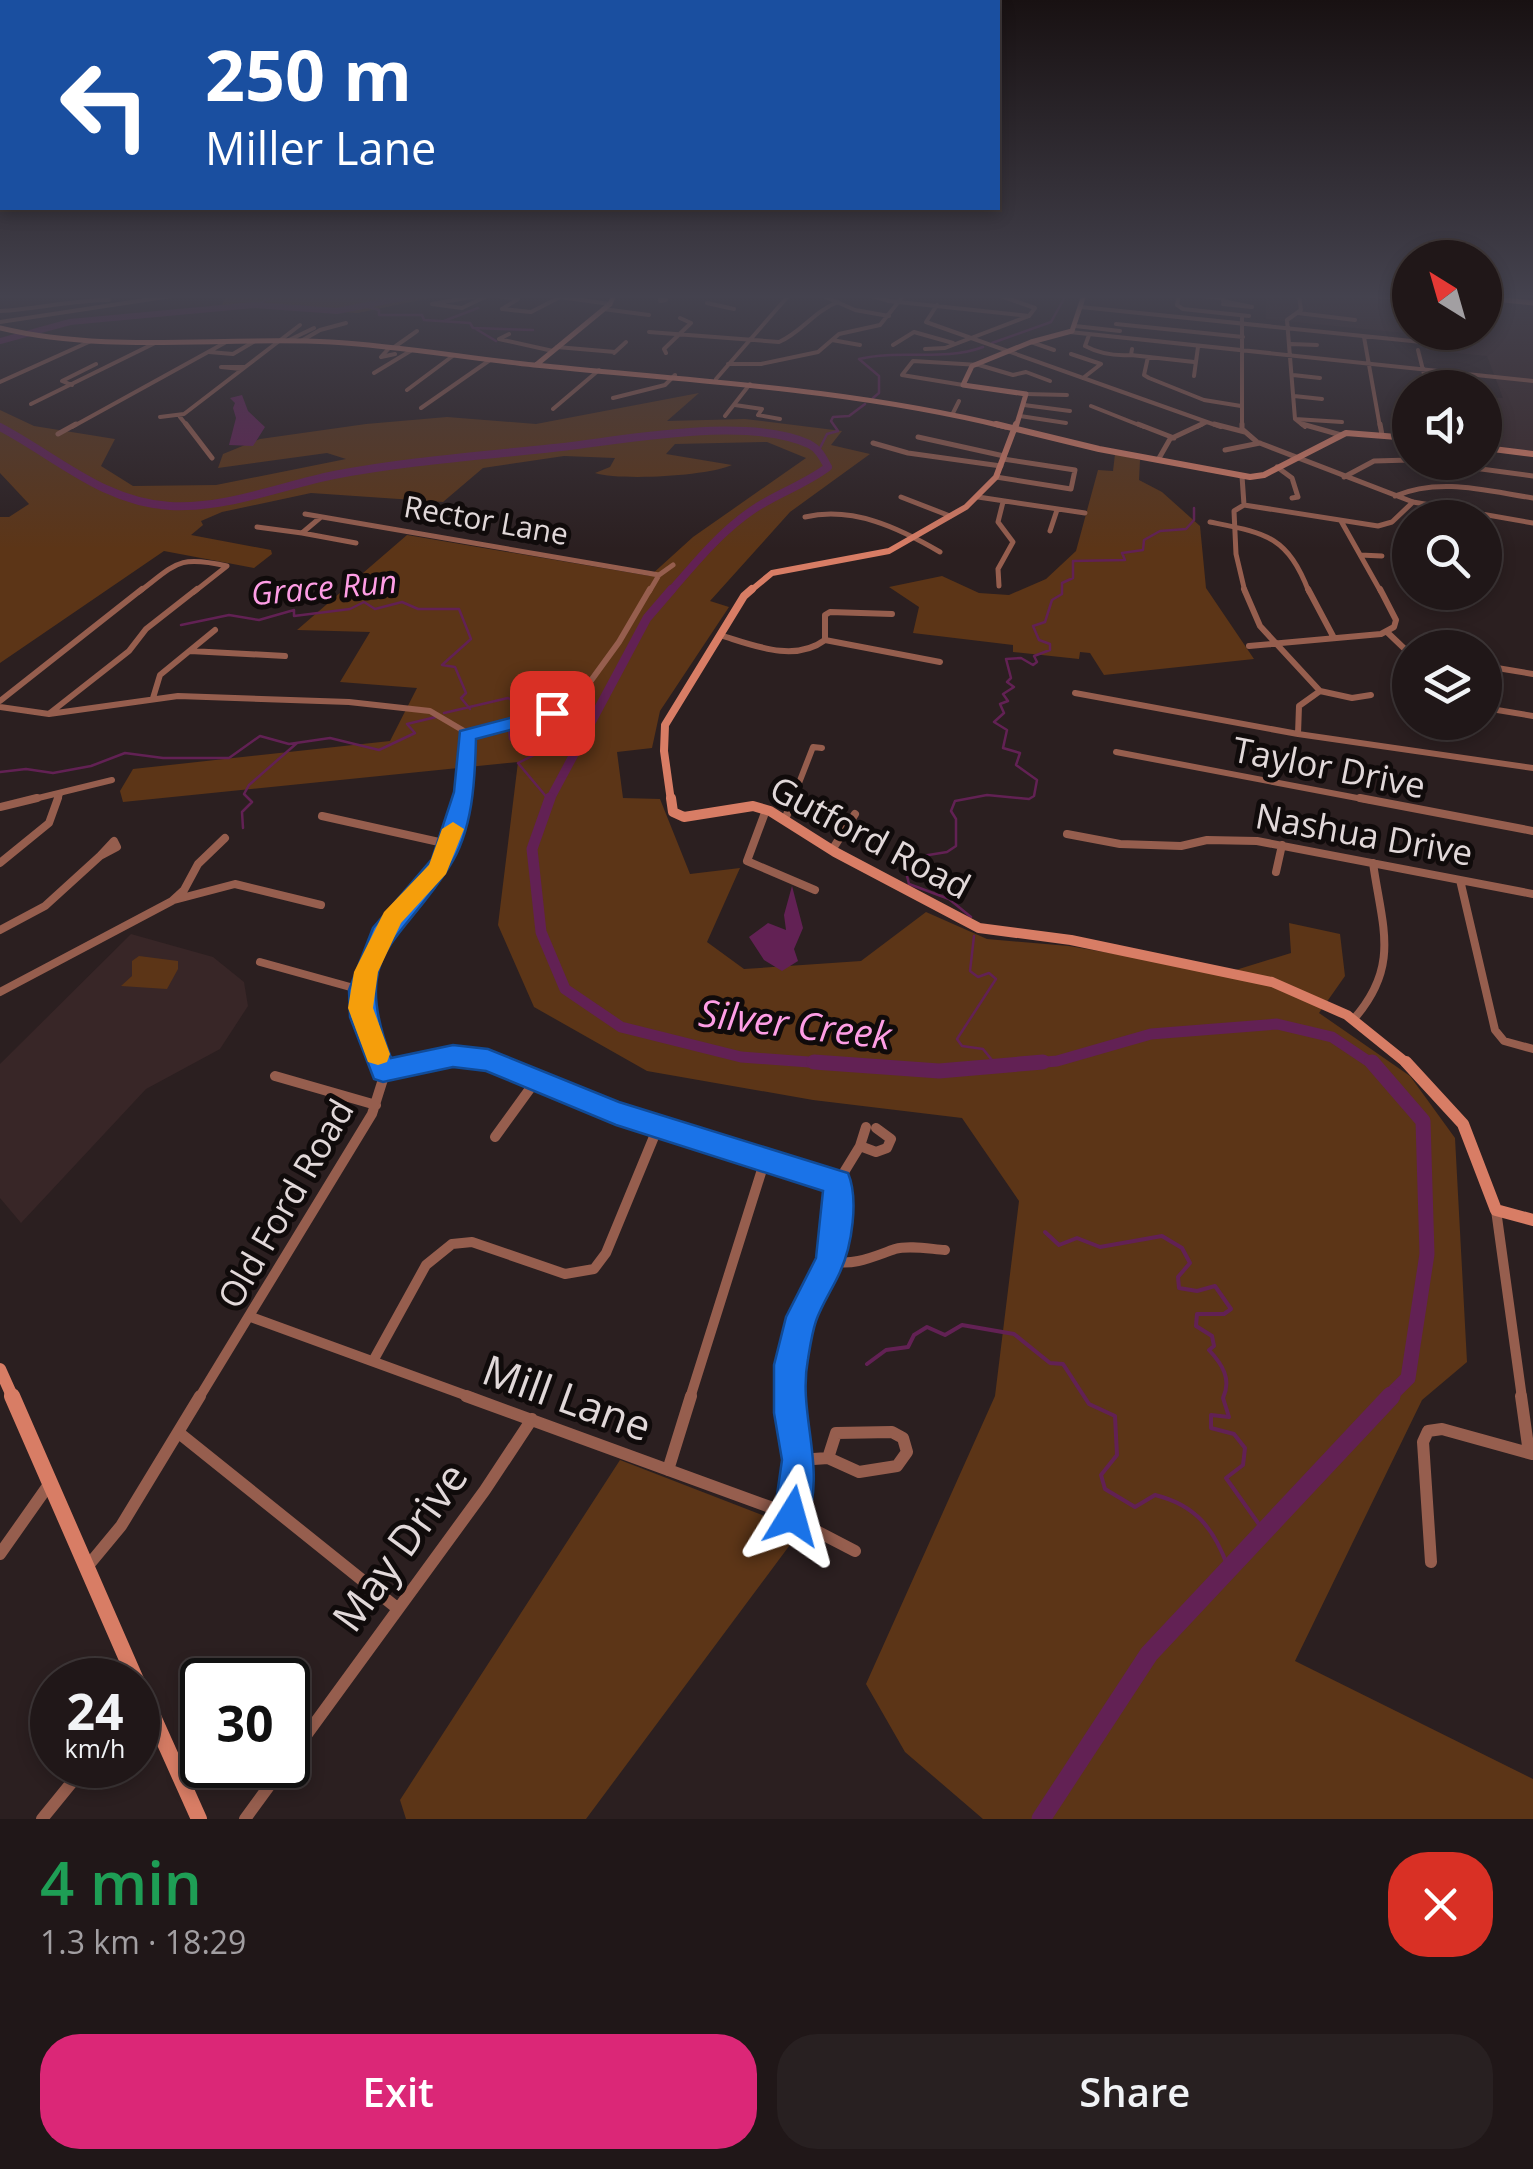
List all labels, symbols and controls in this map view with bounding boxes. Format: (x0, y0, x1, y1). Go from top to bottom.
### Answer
text: 250 m (205, 26, 412, 122)
icon: left (40, 40, 170, 170)
text: Miller Lane (205, 117, 436, 178)
north arrow (1392, 240, 1502, 350)
map controls (1392, 240, 1502, 740)
button: sound (1392, 370, 1502, 480)
street label: Rector Lane (401, 485, 572, 554)
button: search (1392, 500, 1502, 610)
water label: Grace Run (249, 559, 399, 614)
button: layers (1392, 630, 1502, 740)
pin (510, 671, 595, 756)
icon: arrive (525, 686, 580, 741)
street label: Taylor Drive (1229, 725, 1430, 808)
street label: Gutford Road (762, 764, 979, 909)
street label: Nashua Drive (1252, 791, 1476, 876)
water label: Silver Creek (696, 985, 896, 1061)
street label: Old Ford Road (206, 1090, 364, 1316)
street label: Mill Lane (475, 1340, 660, 1453)
street label: May Drive (318, 1450, 479, 1642)
position arrow (740, 1464, 844, 1568)
speed limit sign: 30 (180, 1658, 310, 1788)
text: 24 (66, 1677, 124, 1745)
text: km/h (65, 1731, 125, 1765)
text: 4 min (40, 1841, 202, 1923)
button: close (1388, 1852, 1493, 1957)
text: 1.3 km · 18:29 (40, 1920, 246, 1963)
button: Exit (40, 2034, 757, 2149)
button: Share (777, 2034, 1493, 2149)

